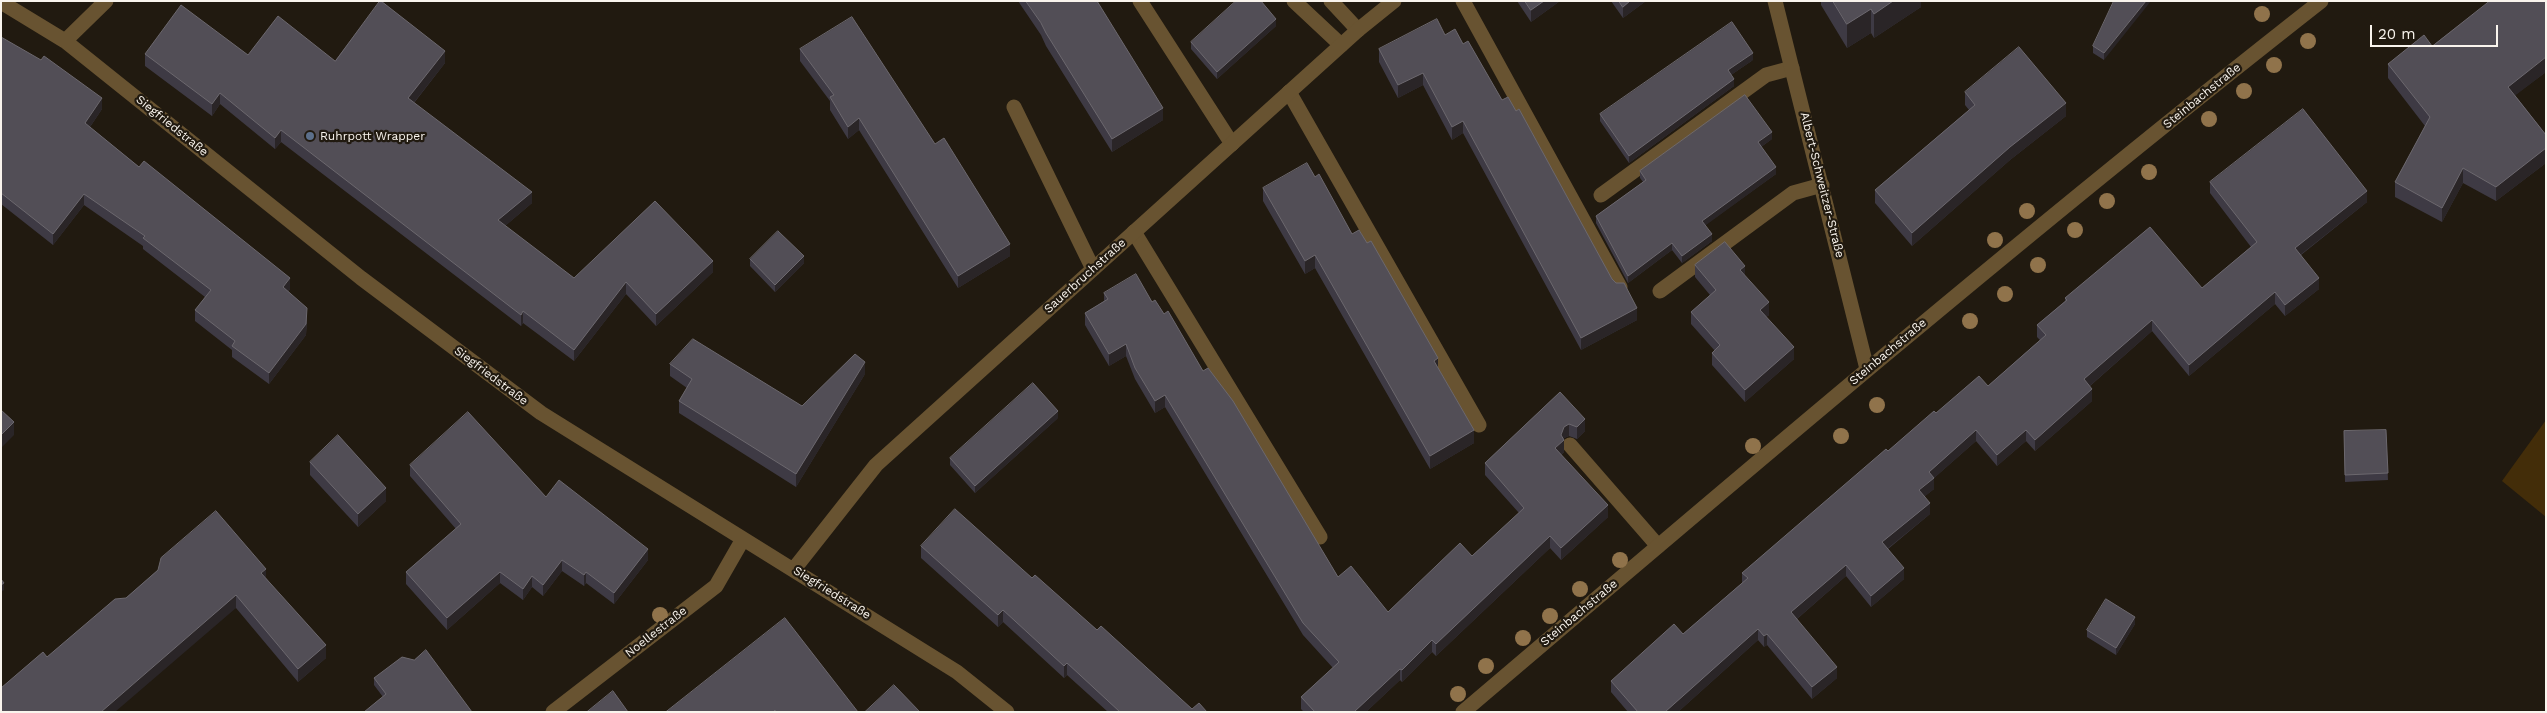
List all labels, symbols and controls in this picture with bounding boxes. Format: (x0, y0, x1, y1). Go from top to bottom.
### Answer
scale bar (2372, 15, 2500, 47)
text: 20 m (2378, 25, 2416, 43)
street label: Steinbachstraße (2160, 60, 2244, 132)
street label: Siegfriedstraße (133, 93, 211, 159)
street label: Albert-Schweitzer-Straße (1797, 111, 1847, 259)
place label: Ruhrpott Wrapper (320, 129, 425, 143)
marker: Ruhrpott Wrapper (304, 130, 316, 142)
street label: Sauerbruchstraße (1041, 236, 1129, 316)
street label: Steinbachstraße (1847, 316, 1929, 388)
street label: Siegfriedstraße (451, 344, 531, 408)
street label: Siegfriedstraße (791, 563, 873, 623)
street label: Steinbachstraße (1538, 577, 1620, 649)
street label: Noellestraße (622, 603, 690, 661)

